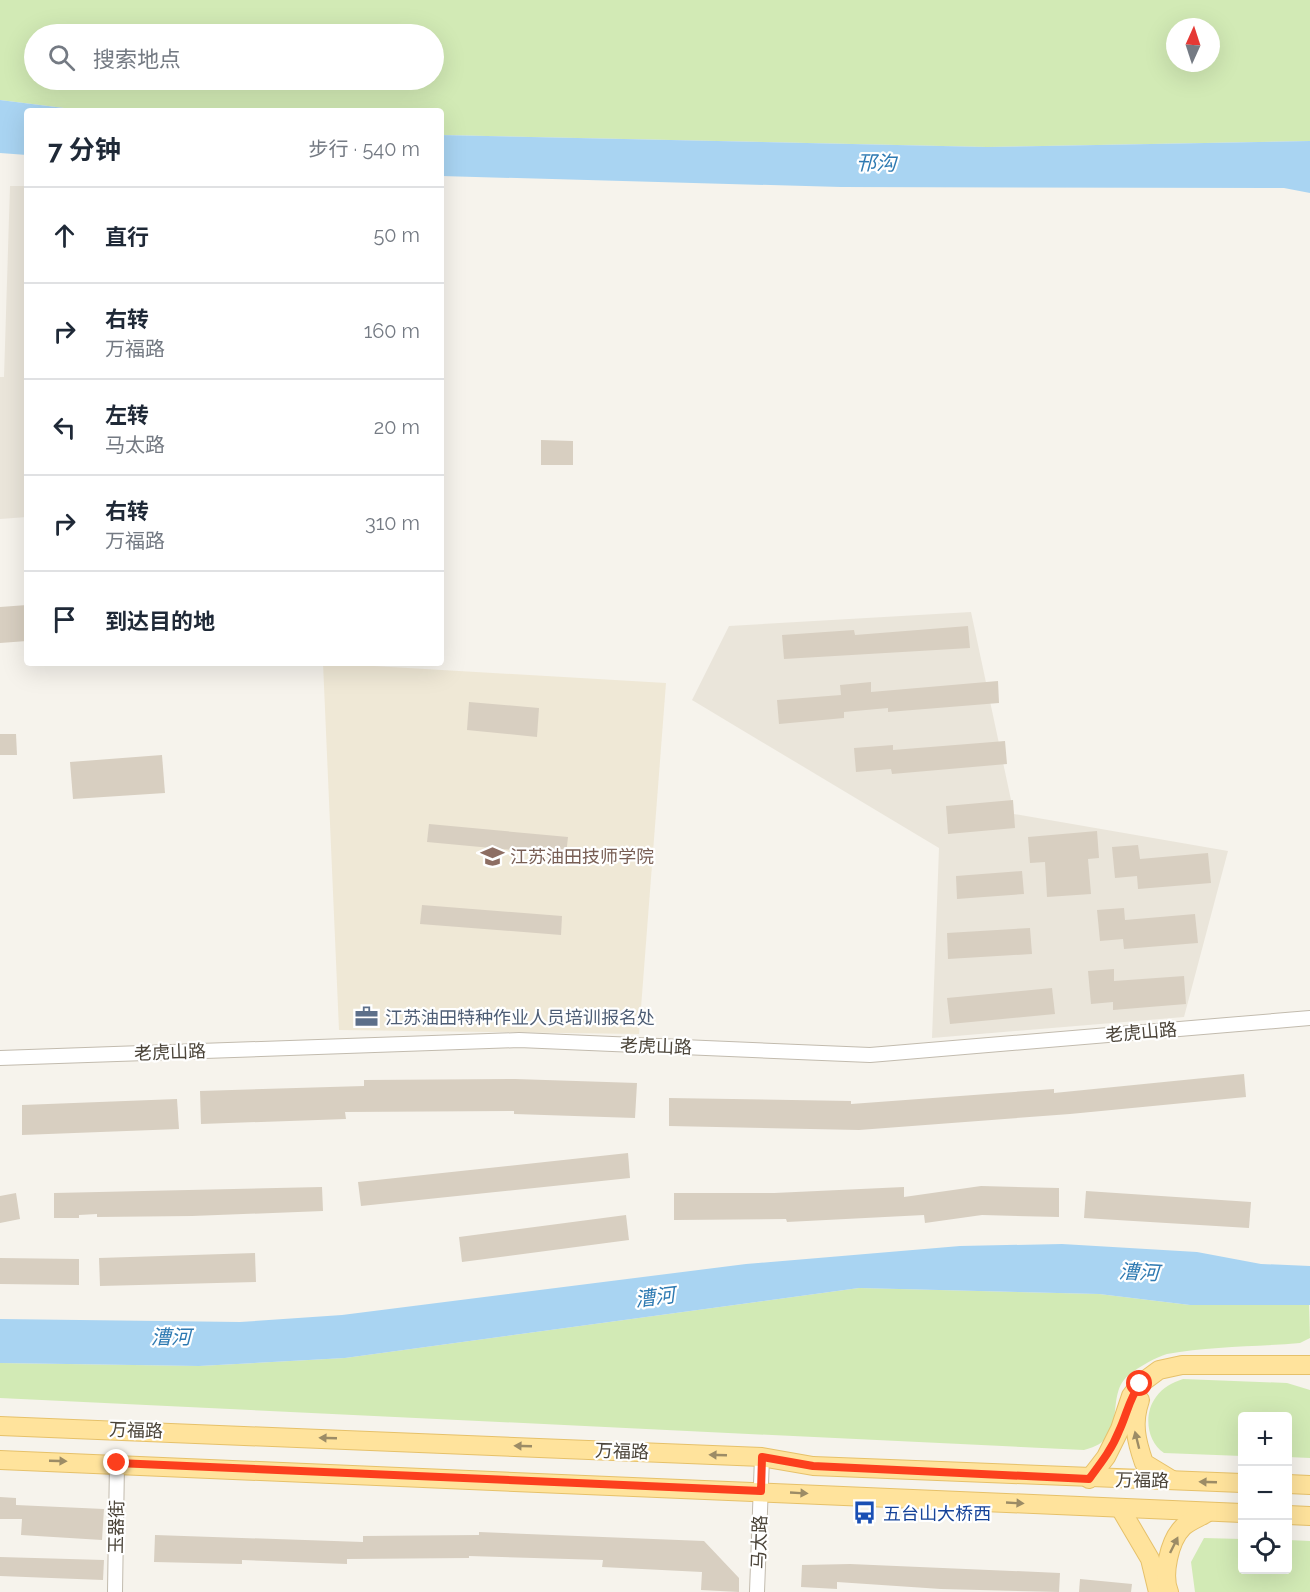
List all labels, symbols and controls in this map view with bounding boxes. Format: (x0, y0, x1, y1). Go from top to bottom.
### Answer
north arrow (1166, 18, 1220, 72)
search box (24, 24, 444, 90)
icon: search (45, 41, 78, 74)
text: 搜索地点 (93, 46, 181, 72)
text: 7 分钟 (48, 135, 121, 165)
text: 步行 · 540 m (308, 137, 420, 161)
water label: 邗沟 (856, 151, 898, 175)
icon: ahead (48, 219, 81, 252)
text: 50 m (373, 223, 420, 247)
text: 直行 (105, 224, 149, 250)
text: 右转 (105, 306, 149, 332)
icon: right (48, 315, 81, 348)
text: 160 m (364, 319, 420, 343)
text: 万福路 (105, 337, 165, 361)
text: 左转 (105, 402, 149, 428)
icon: left (48, 411, 81, 444)
text: 20 m (374, 415, 420, 439)
text: 马太路 (105, 433, 165, 457)
text: 右转 (105, 498, 149, 524)
icon: right (48, 507, 81, 540)
text: 310 m (365, 511, 420, 535)
text: 万福路 (105, 529, 165, 553)
icon: arrive (48, 603, 81, 636)
text: 到达目的地 (105, 608, 215, 634)
school or university icon: 江苏油田技师学院 (479, 843, 505, 869)
place label: 江苏油田技师学院 (510, 846, 654, 867)
office icon: 江苏油田特种作业人员培训报名处 (354, 1004, 380, 1030)
place label: 江苏油田特种作业人员培训报名处 (385, 1007, 655, 1028)
street label: 老虎山路 (1104, 1018, 1178, 1046)
street label: 老虎山路 (620, 1034, 692, 1058)
street label: 老虎山路 (134, 1040, 206, 1064)
water label: 漕河 (1118, 1259, 1164, 1285)
water label: 漕河 (634, 1282, 680, 1311)
water label: 漕河 (151, 1325, 195, 1349)
route start (1126, 1370, 1152, 1396)
map controls (1238, 1412, 1292, 1574)
button: + (1238, 1412, 1292, 1466)
street label: 万福路 (109, 1419, 163, 1441)
one-way arrow (1132, 1431, 1142, 1449)
one-way arrow (318, 1433, 337, 1442)
street label: 万福路 (595, 1440, 649, 1462)
one-way arrow (513, 1442, 532, 1451)
route end (103, 1449, 129, 1475)
one-way arrow (708, 1450, 727, 1459)
one-way arrow (49, 1457, 68, 1466)
button: − (1238, 1466, 1292, 1520)
street label: 万福路 (1115, 1469, 1169, 1491)
one-way arrow (1199, 1477, 1218, 1486)
one-way arrow (789, 1488, 808, 1497)
one-way arrow (1005, 1499, 1024, 1508)
street label: 玉器街 (105, 1500, 127, 1554)
bus stop icon: 五台山大桥西 (852, 1500, 878, 1526)
place label: 五台山大桥西 (883, 1503, 991, 1524)
street label: 马太路 (748, 1515, 770, 1569)
button: locate (1238, 1520, 1292, 1574)
one-way arrow (1169, 1536, 1179, 1553)

